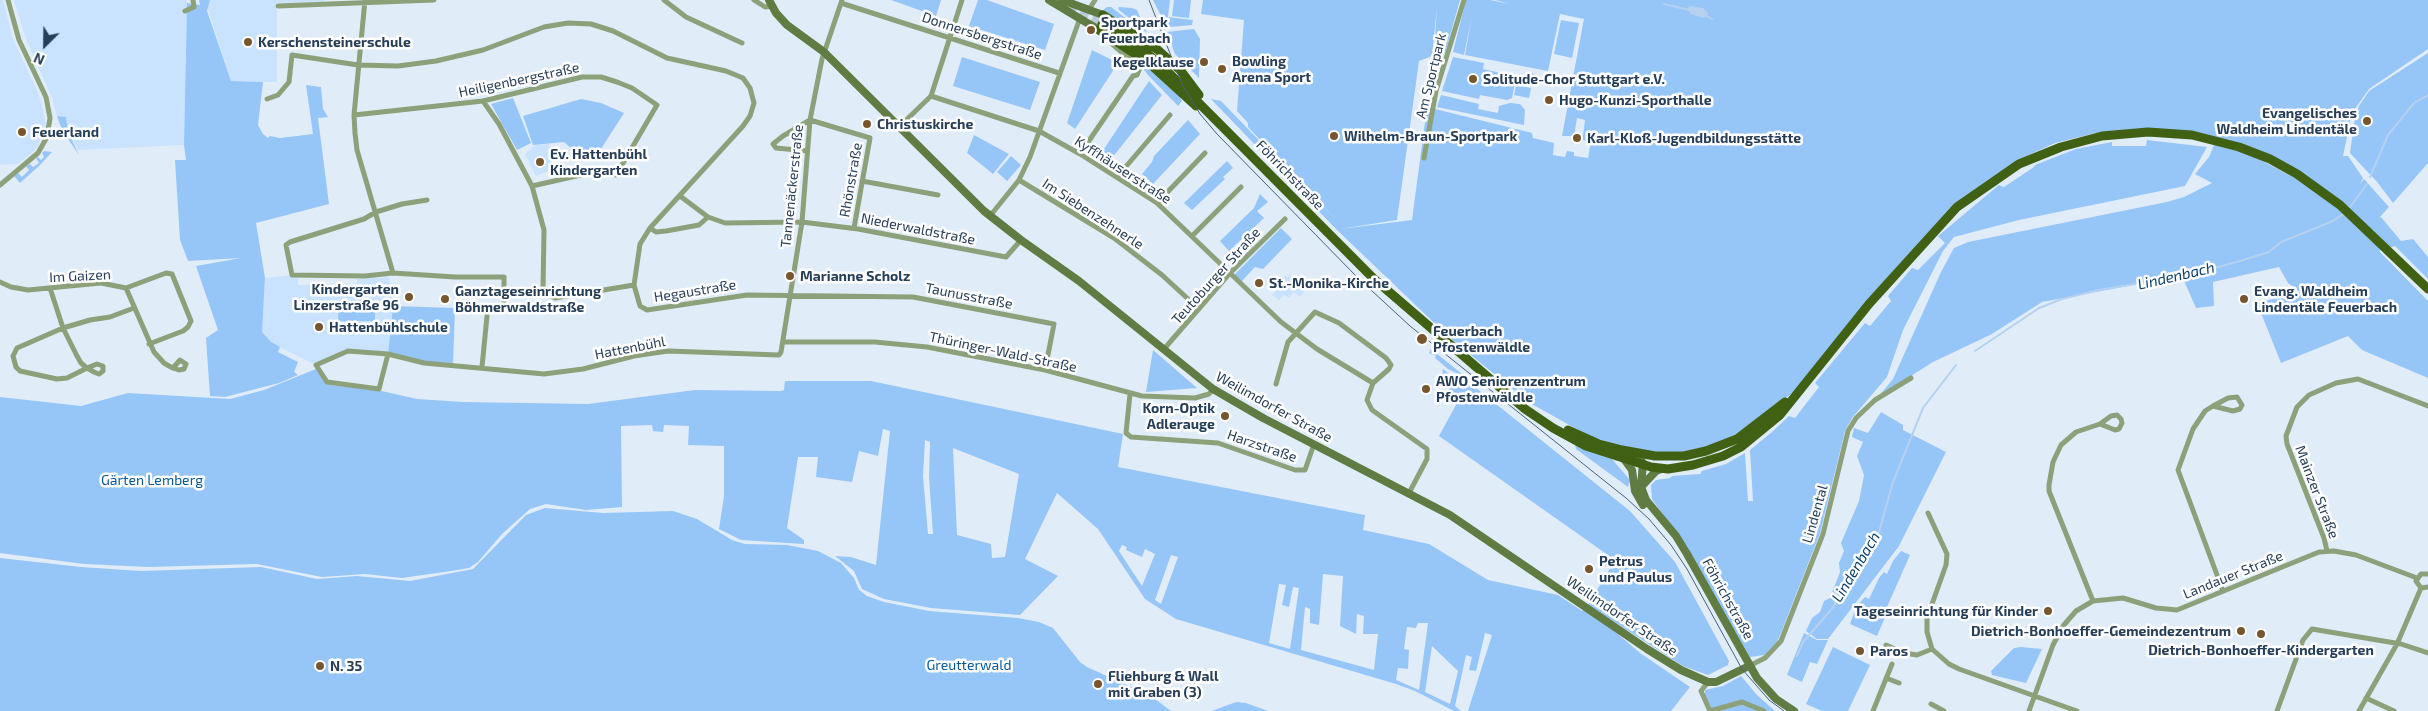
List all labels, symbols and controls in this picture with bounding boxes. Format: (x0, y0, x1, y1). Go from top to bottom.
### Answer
street label: Donnersbergstraße (920, 9, 1044, 63)
place label: Sportpark Feuerbach (1101, 14, 1170, 46)
north arrow (20, 20, 70, 70)
marker: Sportpark Feuerbach (1085, 24, 1097, 36)
street label: Am Sportpark (1412, 32, 1450, 120)
place label: Kerschensteinerschule (258, 34, 411, 50)
marker: Kerschensteinerschule (242, 36, 254, 48)
text: N (31, 49, 47, 69)
place label: Bowling Arena Sport (1232, 53, 1311, 85)
place label: Kegelklause (1113, 54, 1194, 70)
marker: Kegelklause (1198, 56, 1210, 68)
street label: Heiligenbergstraße (457, 59, 581, 101)
marker: Bowling Arena Sport (1216, 63, 1228, 75)
place label: Solitude-Chor Stuttgart e.V. (1483, 71, 1665, 87)
marker: Solitude-Chor Stuttgart e.V. (1467, 73, 1479, 85)
place label: Hugo-Kunzi-Sporthalle (1559, 92, 1712, 108)
marker: Hugo-Kunzi-Sporthalle (1543, 94, 1555, 106)
place label: Evangelisches Waldheim Lindentäle (2216, 105, 2357, 138)
marker: Evangelisches Waldheim Lindentäle (2361, 115, 2373, 127)
place label: Christuskirche (877, 116, 973, 132)
marker: Christuskirche (861, 118, 873, 130)
place label: Feuerland (32, 124, 99, 140)
street label: Tannenäckerstraße (777, 124, 807, 248)
marker: Feuerland (16, 126, 28, 138)
place label: Wilhelm-Braun-Sportpark (1344, 128, 1517, 144)
marker: Wilhelm-Braun-Sportpark (1328, 130, 1340, 142)
place label: Karl-Kloß-Jugendbildungsstätte (1587, 130, 1801, 146)
street label: Kyffhäuserstraße (1071, 132, 1175, 208)
marker: Karl-Kloß-Jugendbildungsstätte (1571, 132, 1583, 144)
street label: Föhrichstraße (1253, 137, 1327, 213)
street label: Rhönstraße (836, 141, 866, 219)
place label: Ev. Hattenbühl Kindergarten (550, 146, 647, 178)
marker: Ev. Hattenbühl Kindergarten (534, 156, 546, 168)
street label: Im Siebenzehnerle (1039, 175, 1147, 253)
street label: Niederwaldstraße (859, 210, 977, 248)
street label: Teutoburger Straße (1168, 224, 1264, 328)
water label: Lindenbach (2136, 258, 2216, 294)
street label: Im Gaizen (49, 266, 111, 286)
place label: Marianne Scholz (800, 268, 910, 284)
marker: Marianne Scholz (784, 270, 796, 282)
place label: St.-Monika-Kirche (1269, 275, 1389, 291)
street label: Hegaustraße (653, 276, 737, 306)
marker: St.-Monika-Kirche (1253, 277, 1265, 289)
street label: Taunusstraße (924, 279, 1014, 313)
place label: Kindergarten Linzerstraße 96 (294, 281, 399, 314)
place label: Ganztageseinrichtung Böhmerwaldstraße (455, 283, 601, 316)
place label: Evang. Waldheim Lindentäle Feuerbach (2254, 283, 2397, 316)
marker: Kindergarten Linzerstraße 96 (403, 291, 415, 303)
marker: Ganztageseinrichtung Böhmerwaldstraße (439, 293, 451, 305)
marker: Evang. Waldheim Lindentäle Feuerbach (2238, 293, 2250, 305)
place label: Hattenbühlschule (329, 319, 448, 335)
marker: Hattenbühlschule (313, 321, 325, 333)
place label: Feuerbach Pfostenwäldle (1433, 323, 1530, 356)
street label: Thüringer-Wald-Straße (928, 328, 1078, 376)
marker: Feuerbach Pfostenwäldle (1415, 332, 1429, 346)
street label: Hattenbühl (593, 333, 667, 363)
street label: Weilimdorfer Straße (1213, 368, 1335, 446)
place label: AWO Seniorenzentrum Pfostenwäldle (1436, 373, 1586, 406)
marker: AWO Seniorenzentrum Pfostenwäldle (1420, 383, 1432, 395)
place label: Korn-Optik Adlerauge (1142, 400, 1215, 432)
marker: Korn-Optik Adlerauge (1219, 410, 1231, 422)
street label: Harzstraße (1225, 426, 1299, 466)
street label: Mainzer Straße (2292, 443, 2342, 541)
park label: Gärten Lemberg (101, 472, 203, 488)
street label: Lindental (1799, 483, 1831, 545)
water label: Lindenbach (1828, 529, 1884, 605)
street label: Landauer Straße (2181, 547, 2285, 603)
place label: Petrus und Paulus (1599, 553, 1672, 586)
street label: Föhrichstraße (1699, 555, 1757, 643)
marker: Petrus und Paulus (1583, 563, 1595, 575)
street label: Weilimdorfer Straße (1563, 573, 1681, 659)
place label: Tageseinrichtung für Kinder (1854, 603, 2038, 619)
marker: Tageseinrichtung für Kinder (2042, 605, 2054, 617)
place label: Dietrich-Bonhoeffer-Gemeindezentrum (1971, 623, 2231, 639)
marker: Dietrich-Bonhoeffer-Gemeindezentrum (2235, 625, 2247, 637)
marker: Dietrich-Bonhoeffer-Kindergarten (2255, 628, 2267, 640)
place label: Dietrich-Bonhoeffer-Kindergarten (2148, 642, 2374, 658)
place label: Paros (1870, 643, 1908, 659)
marker: Paros (1854, 645, 1866, 657)
park label: Greutterwald (927, 657, 1011, 673)
place label: N. 35 (330, 658, 362, 674)
marker: N. 35 (314, 660, 326, 672)
place label: Fliehburg & Wall mit Graben (3) (1108, 668, 1219, 700)
marker: Fliehburg & Wall mit Graben (3) (1092, 678, 1104, 690)

